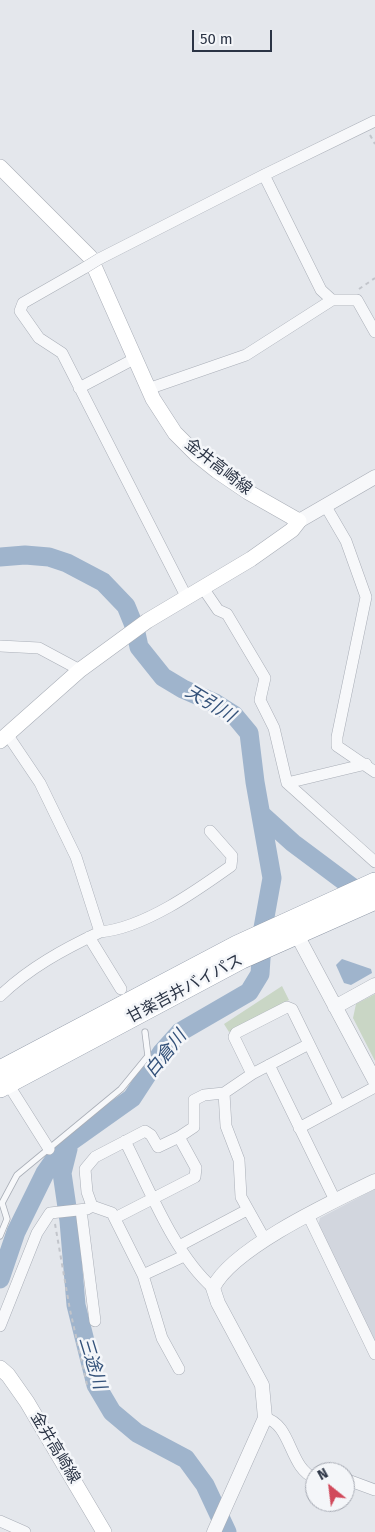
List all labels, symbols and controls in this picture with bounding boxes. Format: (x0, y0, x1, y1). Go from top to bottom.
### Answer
scale bar (195, 20, 275, 52)
text: 50 m (200, 30, 233, 48)
street label: 金井高崎線 (181, 435, 255, 499)
water label: 天引川 (181, 681, 239, 727)
street label: 甘楽吉井バイパス (124, 950, 246, 1028)
water label: 白倉川 (141, 1026, 191, 1082)
water label: 三途川 (74, 1334, 110, 1392)
street label: 金井高崎線 (26, 1409, 84, 1487)
north arrow (305, 1462, 355, 1512)
text: N (315, 1465, 331, 1484)

